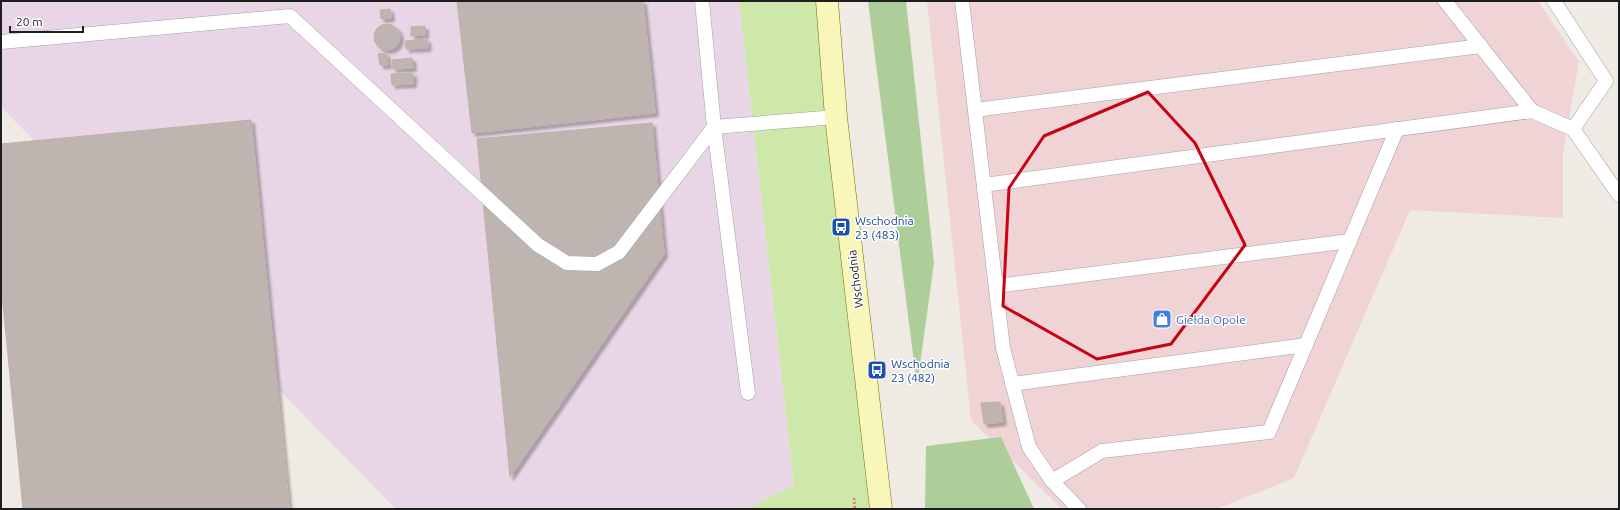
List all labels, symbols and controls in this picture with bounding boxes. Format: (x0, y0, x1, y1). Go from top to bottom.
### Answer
scale bar (10, 8, 83, 34)
text: 20 m (16, 15, 43, 28)
place label: Wschodnia 23 (483) (855, 214, 914, 242)
bus stop icon: Wschodnia 23 (483) (830, 216, 852, 238)
street label: Wschodnia (845, 249, 865, 309)
shop icon: Giełda Opole (1151, 308, 1173, 330)
place label: Giełda Opole (1176, 313, 1246, 326)
place label: Wschodnia 23 (482) (891, 357, 950, 385)
bus stop icon: Wschodnia 23 (482) (866, 359, 888, 381)

